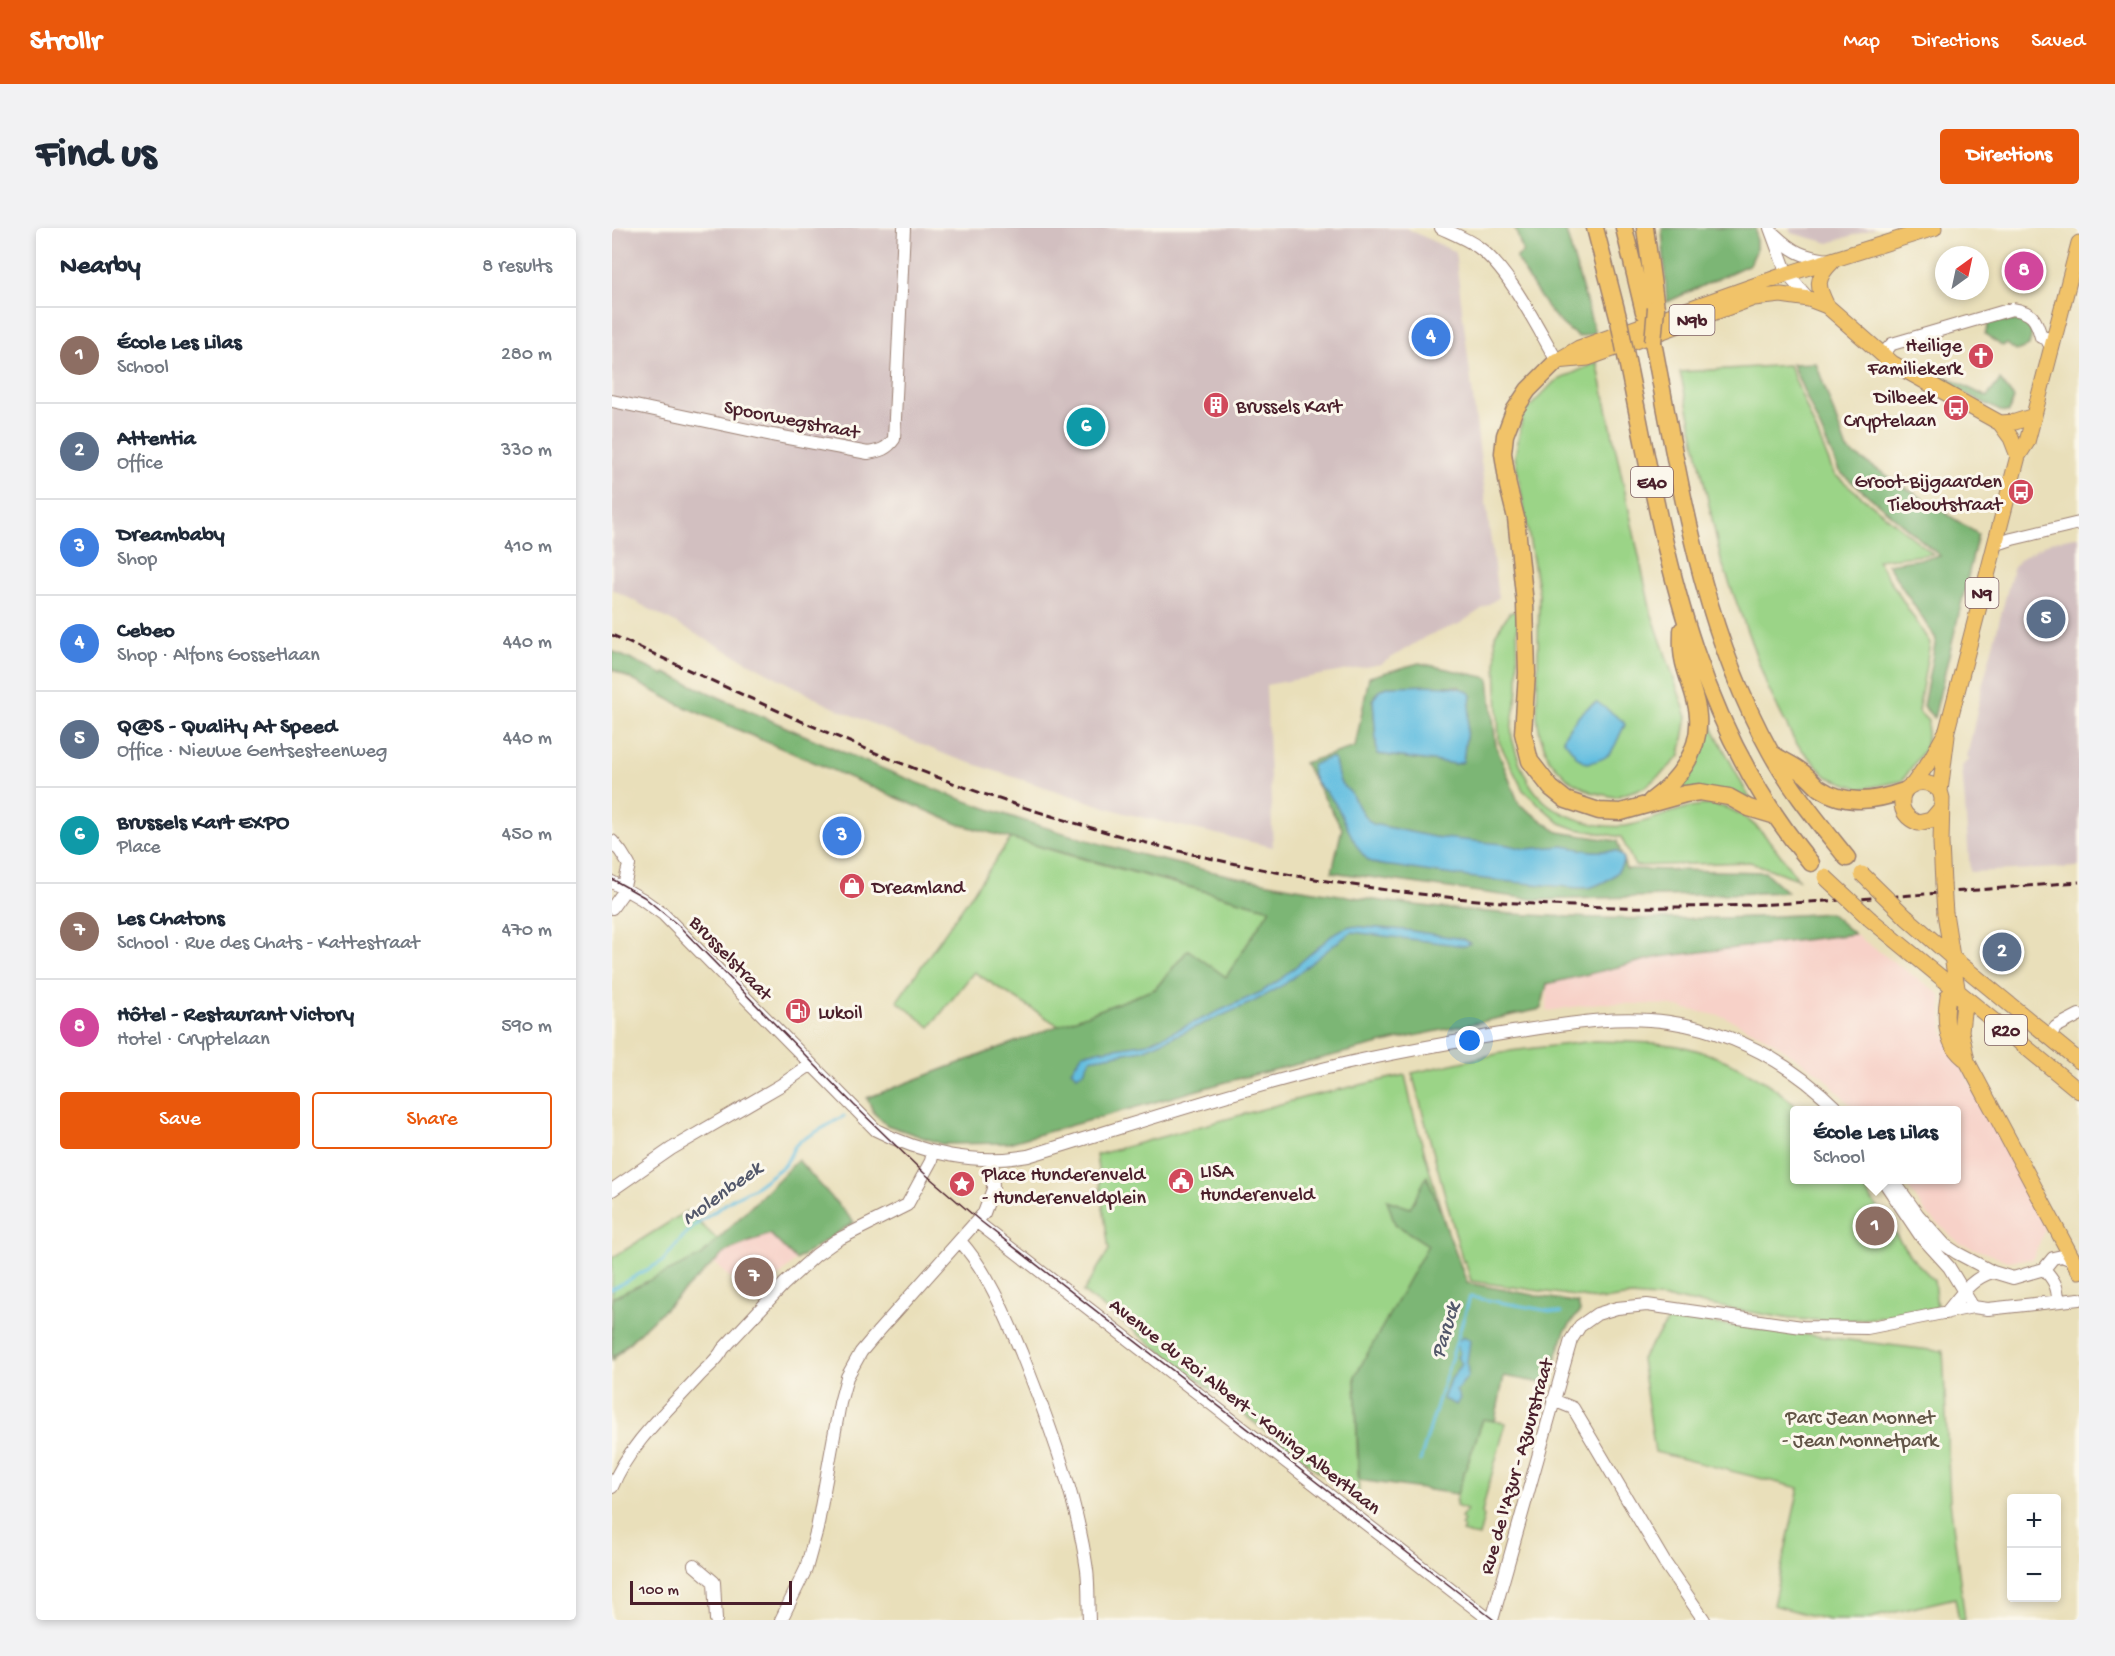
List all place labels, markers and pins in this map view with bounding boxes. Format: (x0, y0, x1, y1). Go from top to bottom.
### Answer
pin: 8 (2004, 248, 2044, 294)
pin: 4 (1412, 314, 1450, 360)
place label: Heilige Familiekerk (1867, 336, 1964, 382)
church icon: Heilige Familiekerk (1966, 341, 1996, 371)
place label: Dilbeek Cryptelaan (1844, 388, 1938, 434)
building icon: Brussels Kart (1201, 390, 1231, 420)
bus stop icon: Dilbeek Cryptelaan (1941, 393, 1971, 423)
place label: Brussels Kart (1235, 397, 1343, 420)
pin: 6 (1066, 404, 1106, 450)
place label: Groot-Bijgaarden Tieboutstraat (1855, 472, 2004, 518)
bus stop icon: Groot-Bijgaarden Tieboutstraat (2006, 477, 2036, 507)
pin: 5 (2026, 596, 2066, 642)
pin: 3 (822, 814, 862, 858)
shop icon: Dreamland (837, 871, 867, 901)
place label: Dreamland (870, 878, 967, 901)
pin: 2 (1982, 930, 2022, 974)
fuel station icon: Lukoil (783, 996, 813, 1026)
place label: Lukoil (818, 1003, 863, 1026)
place label: LISA Hunderenveld (1200, 1162, 1317, 1208)
place label: Place Hunderenveld - Hunderenveldplein (981, 1165, 1147, 1211)
public building icon: LISA Hunderenveld (1166, 1166, 1196, 1196)
place icon: Place Hunderenveld - Hunderenveldplein (947, 1169, 977, 1199)
pin: 1 (1856, 1204, 1894, 1248)
pin: 7 (734, 1254, 774, 1300)

